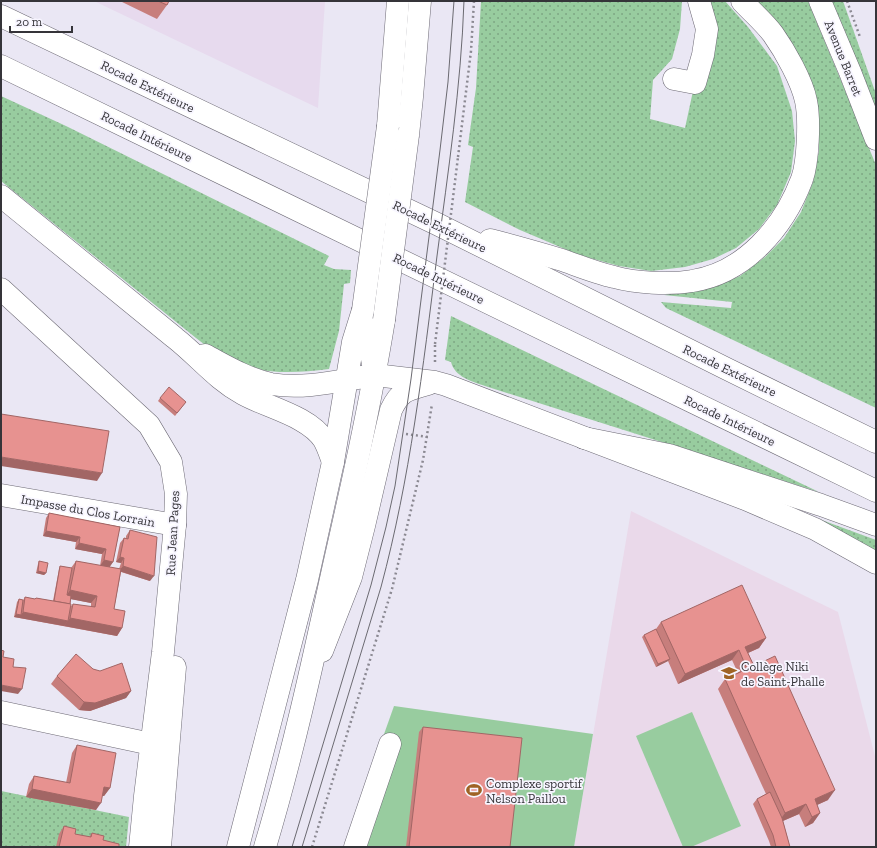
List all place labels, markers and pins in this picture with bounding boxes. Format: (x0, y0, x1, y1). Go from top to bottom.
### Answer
place label: Collège Niki de Saint-Phalle (741, 659, 825, 689)
school or university icon: Collège Niki de Saint-Phalle (720, 664, 738, 682)
place label: Complexe sportif Nelson Paillou (486, 776, 583, 806)
sports icon: Complexe sportif Nelson Paillou (465, 781, 483, 799)

